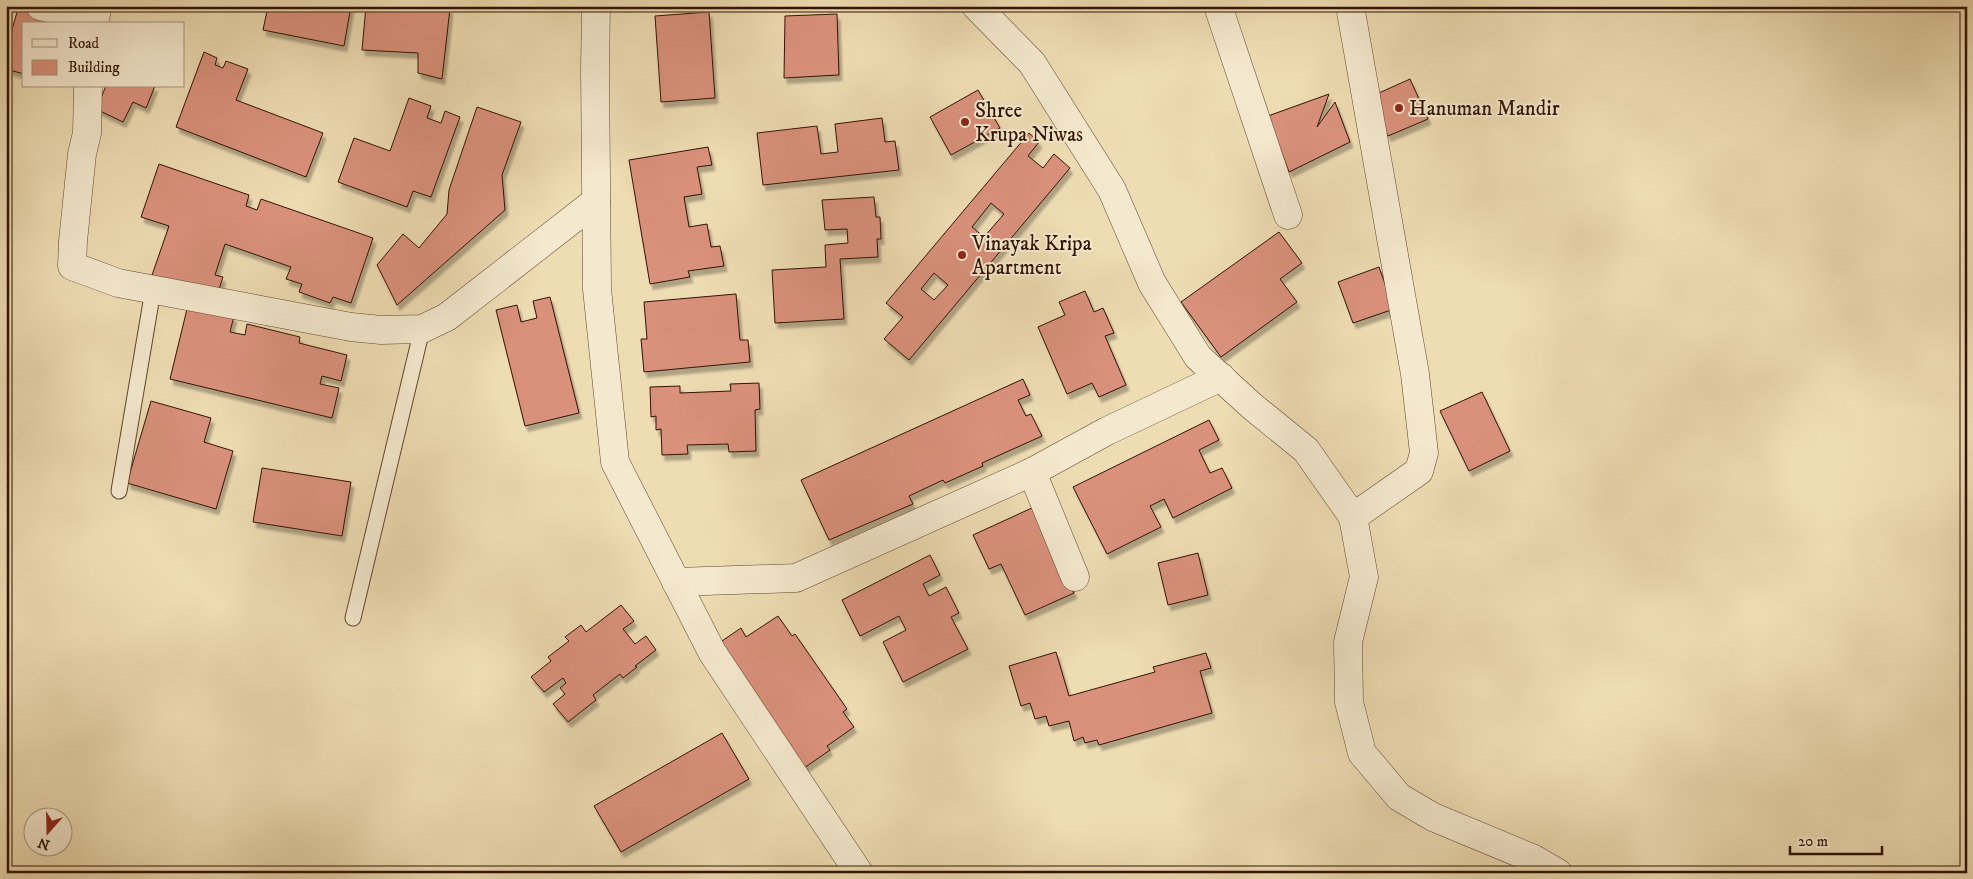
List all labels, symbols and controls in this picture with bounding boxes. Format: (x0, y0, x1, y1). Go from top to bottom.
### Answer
legend (22, 22, 185, 88)
text: Road (68, 34, 100, 53)
text: Building (68, 58, 120, 77)
place label: Hanuman Mandir (1409, 96, 1560, 122)
place label: Shree Krupa Niwas (975, 98, 1083, 148)
marker: Hanuman Mandir (1393, 102, 1405, 114)
marker: Shree Krupa Niwas (959, 116, 971, 128)
place label: Vinayak Kripa Apartment (971, 231, 1092, 281)
marker: Vinayak Kripa Apartment (956, 249, 968, 261)
north arrow (22, 806, 72, 856)
scale bar (1790, 824, 1883, 856)
text: 20 m (1798, 832, 1828, 851)
text: N (35, 833, 52, 854)

